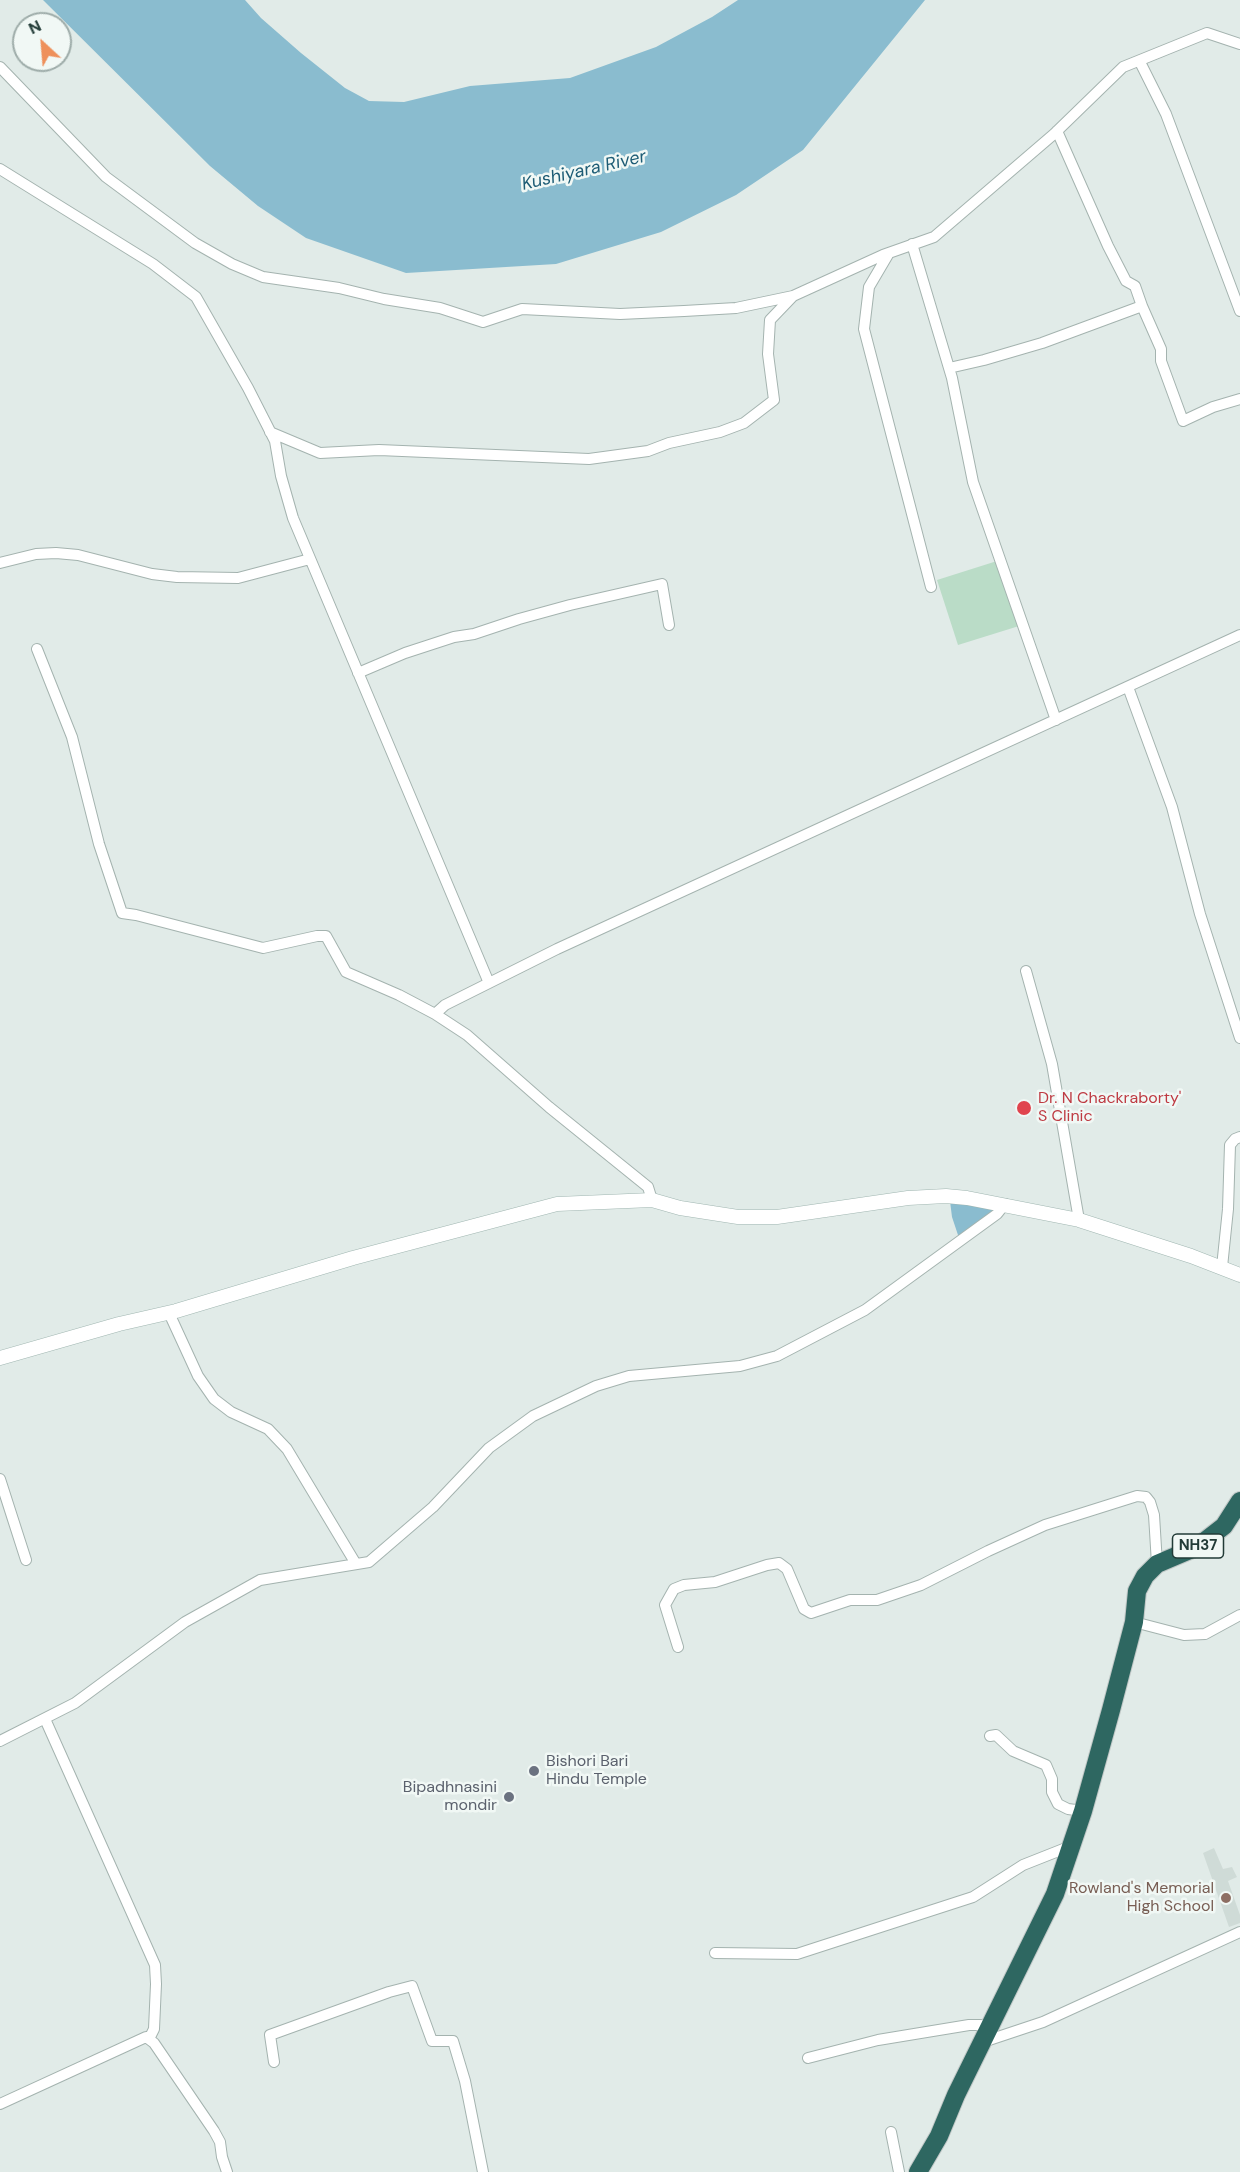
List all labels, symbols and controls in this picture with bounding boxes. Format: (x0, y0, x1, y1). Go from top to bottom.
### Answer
north arrow (12, 12, 72, 72)
text: N (25, 15, 45, 39)
water label: Kushiyara River (520, 146, 648, 196)
place label: Dr. N Chackraborty' S Clinic (1038, 1089, 1181, 1127)
marker: Dr. N Chackraborty' S Clinic (1015, 1099, 1033, 1117)
road number: NH37 (1172, 1534, 1224, 1558)
place label: Bishori Bari Hindu Temple (546, 1752, 647, 1790)
marker: Bishori Bari Hindu Temple (527, 1764, 541, 1778)
place label: Bipadhnasini mondir (403, 1778, 497, 1816)
marker: Bipadhnasini mondir (502, 1790, 516, 1804)
place label: Rowland's Memorial High School (1069, 1879, 1214, 1917)
marker: Rowland's Memorial High School (1219, 1891, 1233, 1905)

